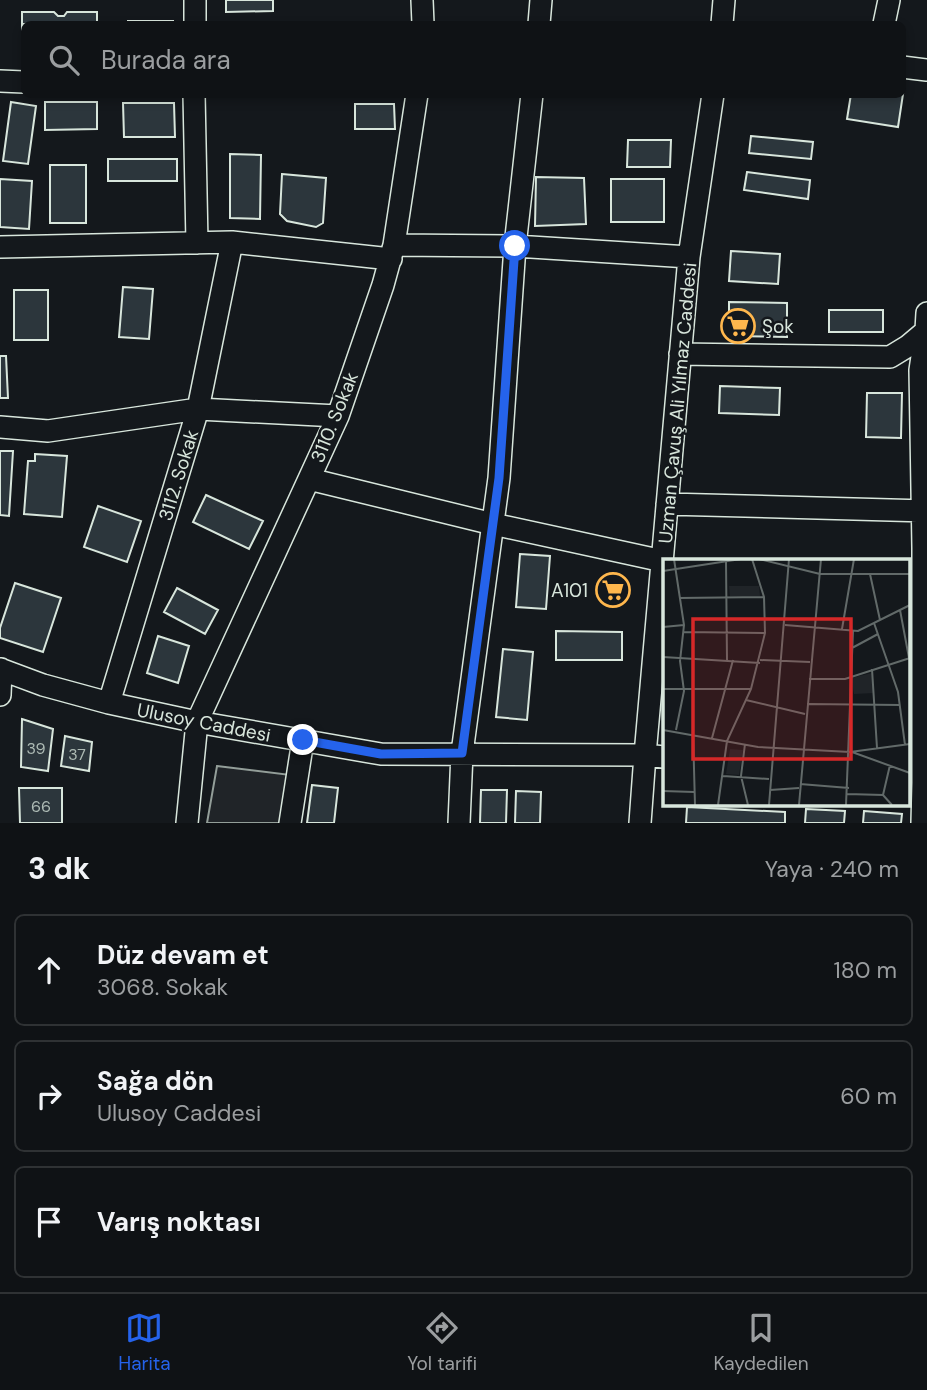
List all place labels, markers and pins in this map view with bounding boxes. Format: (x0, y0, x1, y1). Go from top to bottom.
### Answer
supermarket icon: Şok (719, 307, 757, 345)
place label: Şok (762, 314, 794, 339)
supermarket icon: A101 (594, 571, 632, 609)
place label: A101 (551, 578, 588, 603)

